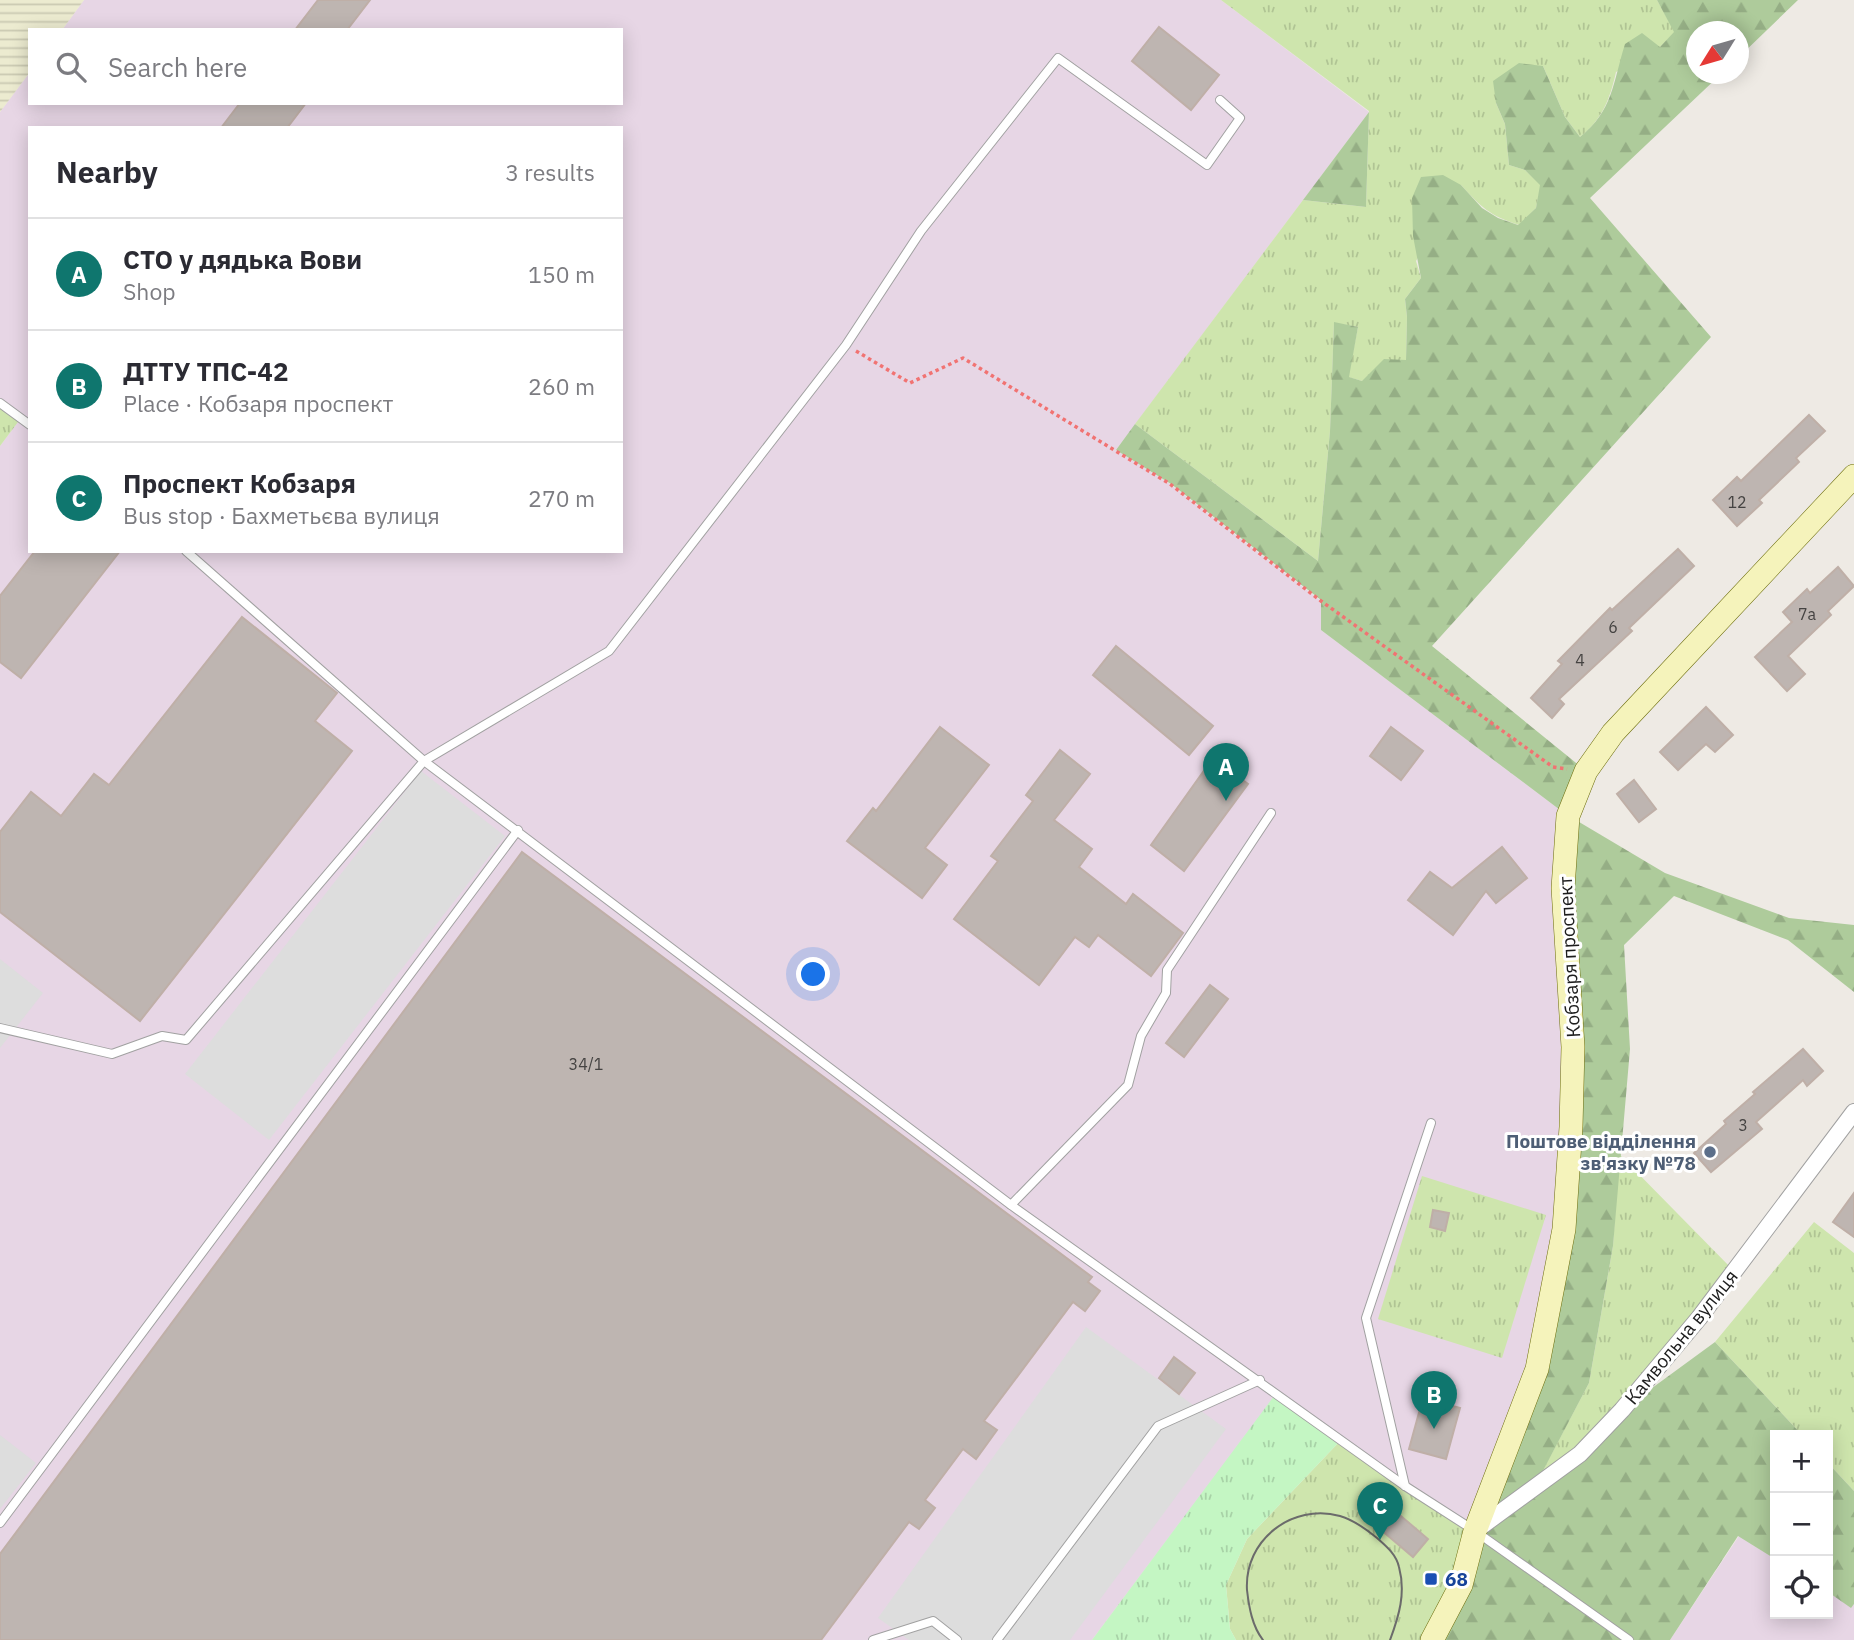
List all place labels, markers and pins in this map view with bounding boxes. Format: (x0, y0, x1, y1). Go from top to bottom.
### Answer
pin: A (1203, 743, 1249, 801)
place label: Поштове відділення зв'язку №78 (1506, 1129, 1696, 1175)
marker: Поштове відділення зв'язку №78 (1702, 1144, 1718, 1160)
pin: B (1411, 1371, 1457, 1429)
pin: C (1357, 1482, 1403, 1540)
place label: 68 (1445, 1567, 1468, 1591)
marker: 68 (1423, 1571, 1439, 1587)

